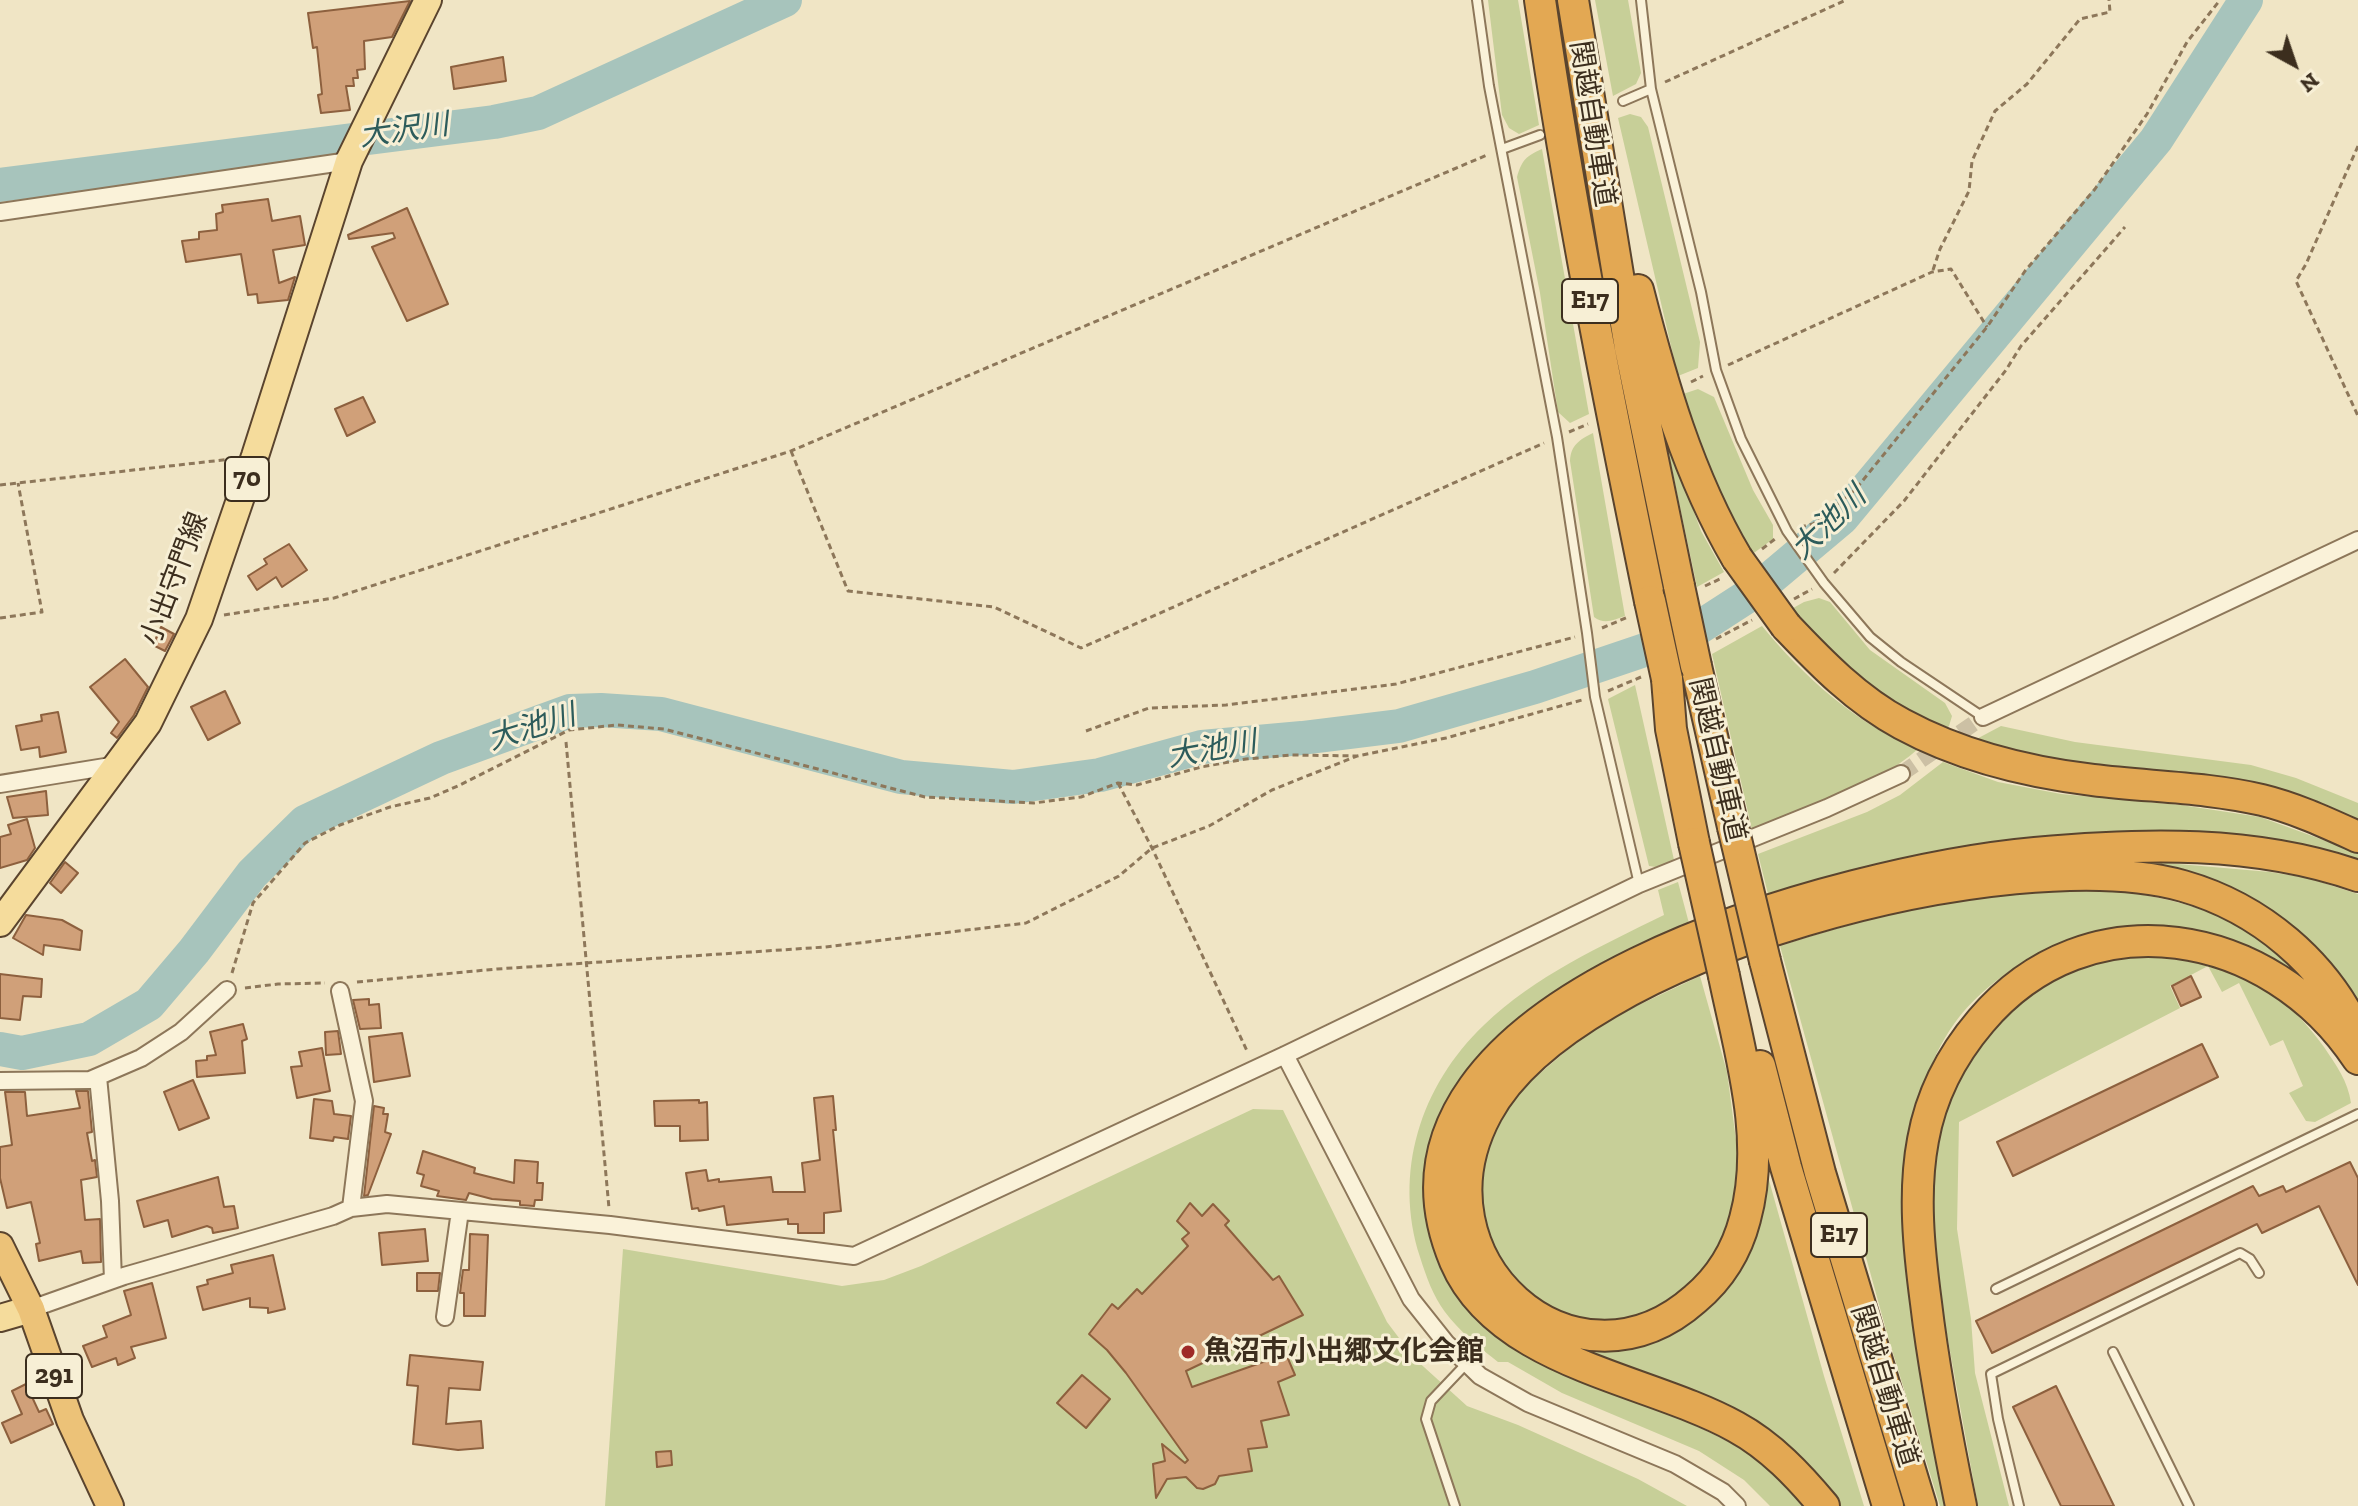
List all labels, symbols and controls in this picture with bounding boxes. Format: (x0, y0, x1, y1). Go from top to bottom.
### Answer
north arrow (2254, 24, 2334, 104)
street label: 関越自動車道 (1562, 38, 1622, 210)
text: N (2295, 67, 2325, 98)
water label: 大沢川 (357, 107, 451, 155)
road number: E17 (1562, 279, 1618, 323)
road number: 70 (225, 457, 269, 501)
water label: 大池川 (1784, 479, 1874, 567)
street label: 小出守門線 (134, 508, 216, 650)
street label: 関越自動車道 (1682, 674, 1752, 846)
water label: 大池川 (484, 698, 580, 758)
water label: 大池川 (1165, 724, 1259, 776)
road number: E17 (1811, 1213, 1867, 1257)
street label: 関越自動車道 (1843, 1301, 1925, 1471)
place label: 魚沼市小出郷文化会館 (1204, 1335, 1484, 1369)
marker: 魚沼市小出郷文化会館 (1179, 1343, 1197, 1361)
road number: 291 (26, 1354, 82, 1398)

